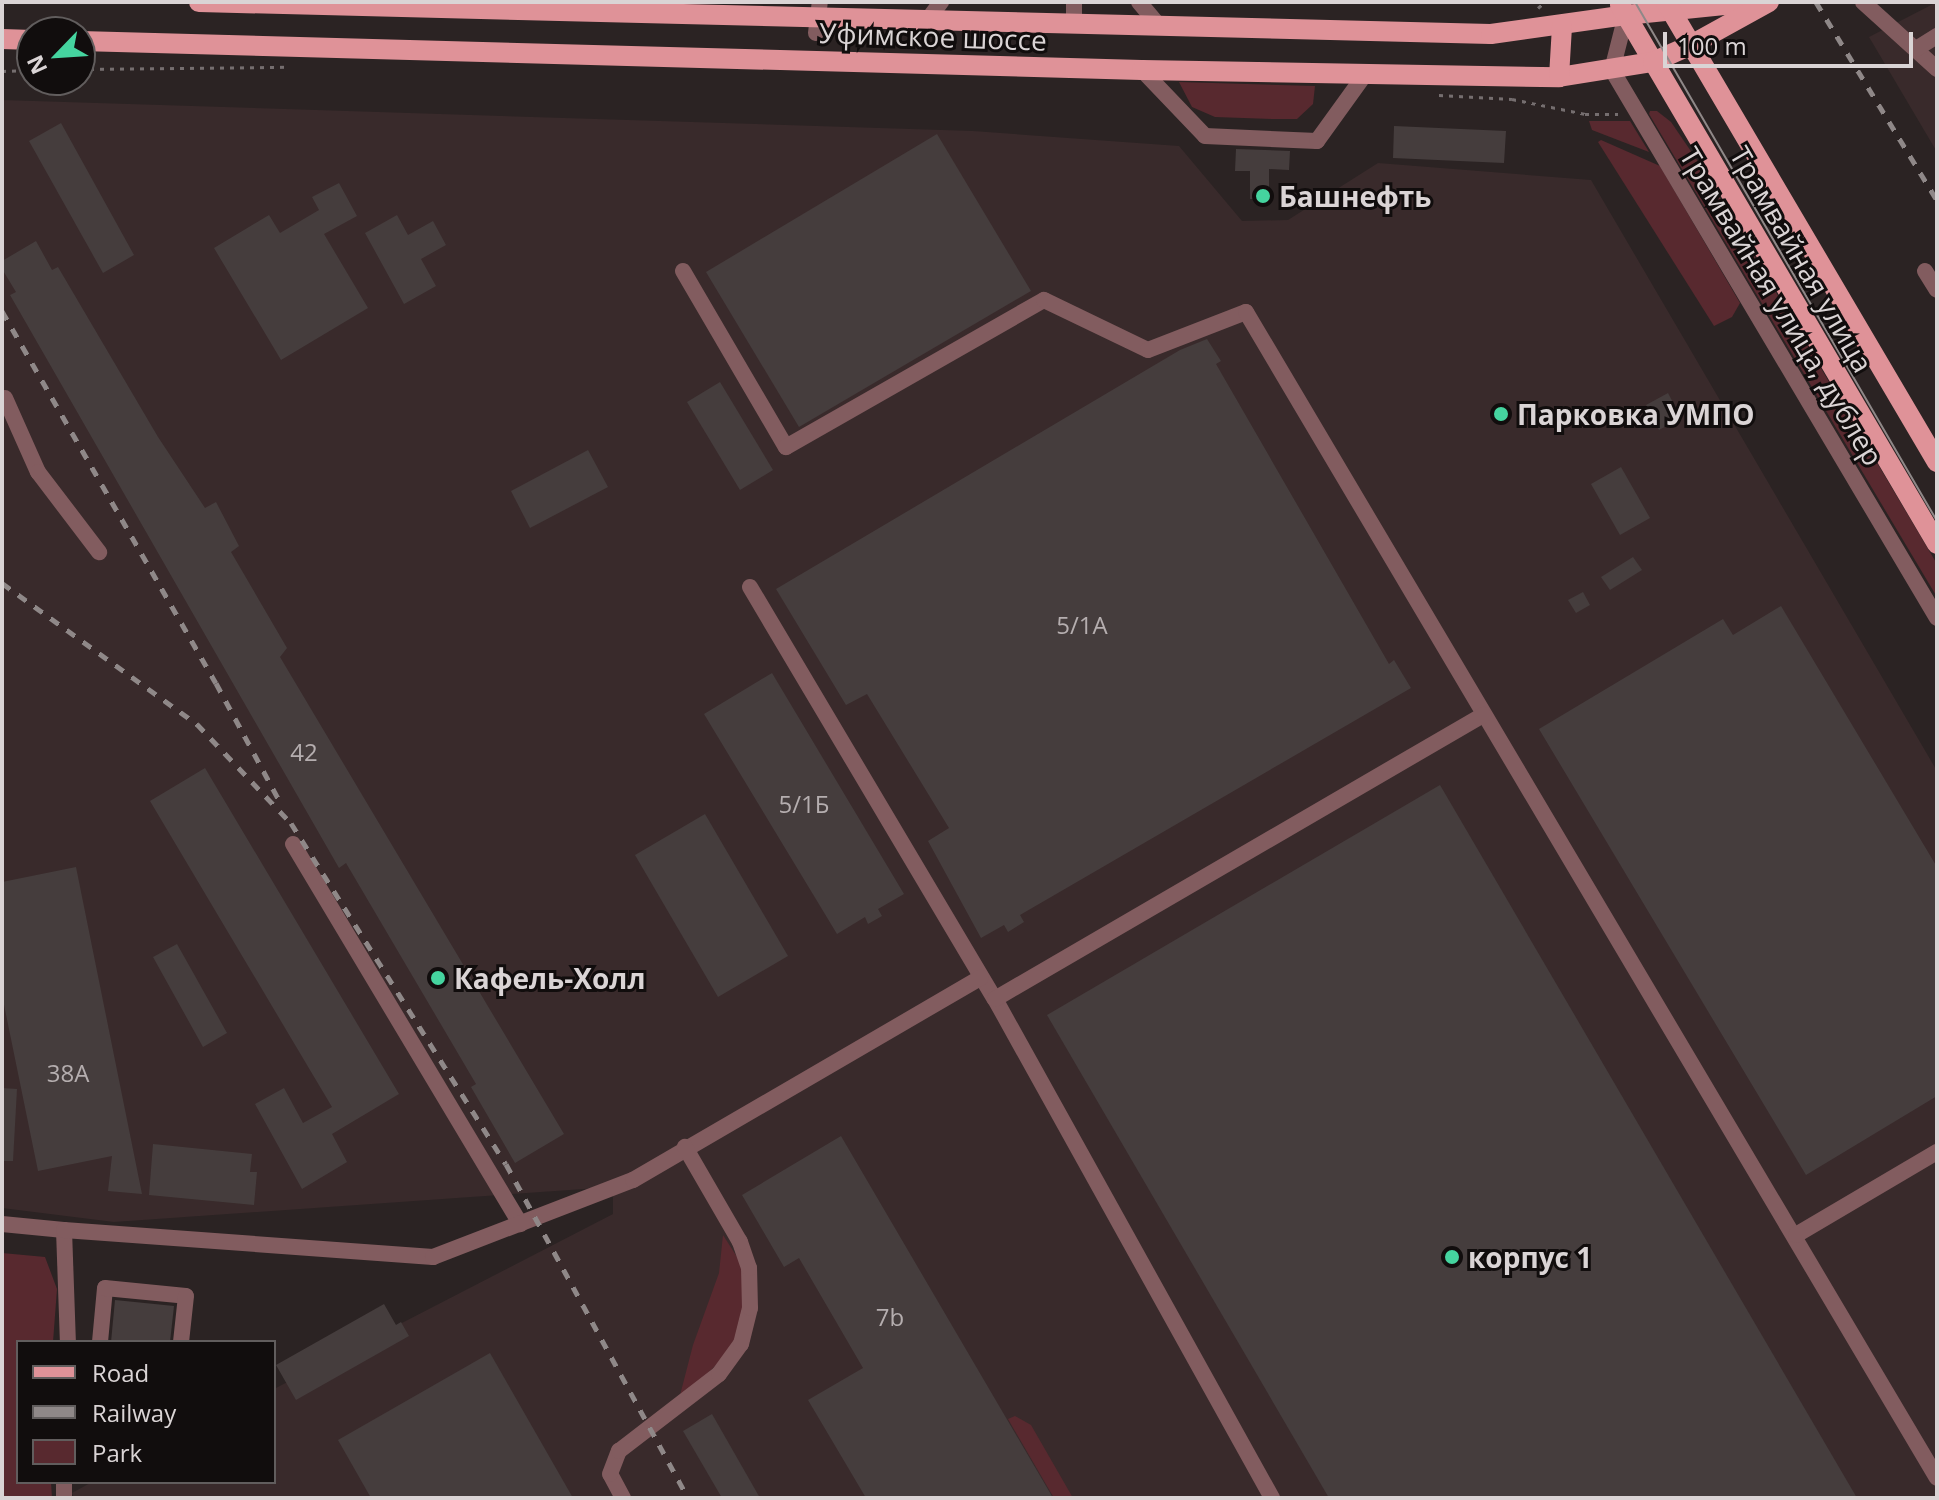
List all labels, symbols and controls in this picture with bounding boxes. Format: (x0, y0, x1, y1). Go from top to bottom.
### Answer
street label: Уфимское шоссе (819, 15, 1047, 57)
north arrow (16, 16, 96, 96)
scale bar (1667, 16, 1917, 66)
text: 100 m (1677, 29, 1747, 62)
text: N (19, 51, 53, 80)
street label: Трамвайная улица (1724, 140, 1880, 378)
street label: Трамвайная улица, дублер (1674, 141, 1890, 471)
place label: Башнефть (1279, 179, 1431, 213)
marker: Башнефть (1254, 187, 1272, 205)
place label: Парковка УМПО (1517, 397, 1754, 431)
marker: Парковка УМПО (1492, 405, 1510, 423)
house number: 5/1А (1056, 611, 1108, 639)
house number: 42 (290, 738, 318, 766)
house number: 5/1Б (779, 790, 829, 818)
place label: Кафель-Холл (454, 961, 645, 995)
marker: Кафель-Холл (429, 969, 447, 987)
house number: 38А (47, 1059, 89, 1087)
place label: корпус 1 (1468, 1240, 1592, 1274)
marker: корпус 1 (1443, 1248, 1461, 1266)
house number: 7b (876, 1303, 904, 1331)
legend (16, 1340, 276, 1484)
text: Road (92, 1356, 149, 1389)
text: Railway (92, 1396, 176, 1429)
text: Park (92, 1436, 142, 1469)

